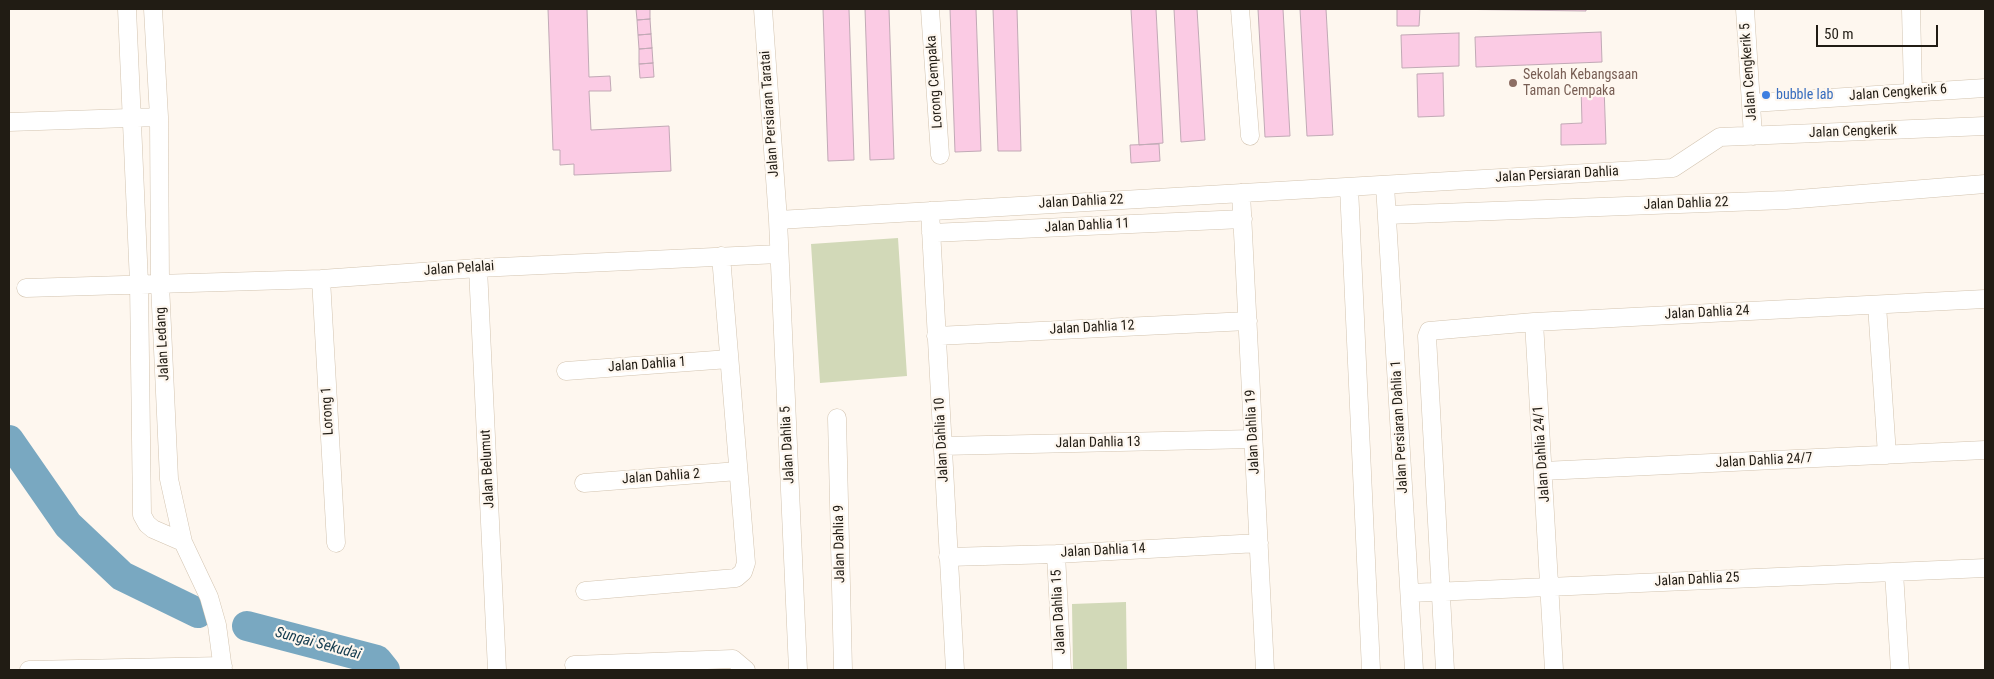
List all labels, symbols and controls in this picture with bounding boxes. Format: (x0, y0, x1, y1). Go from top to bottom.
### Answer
scale bar (1819, 15, 1942, 47)
street label: Jalan Cengkerik 5 (1737, 22, 1761, 122)
text: 50 m (1824, 25, 1854, 43)
street label: Lorong Cempaka (923, 35, 947, 129)
street label: Jalan Persiaran Taratai (757, 50, 783, 178)
place label: Sekolah Kebangsaan Taman Cempaka (1523, 67, 1638, 100)
marker: Sekolah Kebangsaan Taman Cempaka (1507, 77, 1519, 89)
street label: Jalan Cengkerik 6 (1848, 81, 1948, 105)
place label: bubble lab (1776, 87, 1833, 103)
marker: bubble lab (1760, 89, 1772, 101)
street label: Jalan Cengkerik (1809, 122, 1897, 142)
street label: Jalan Persiaran Dahlia (1495, 163, 1619, 187)
street label: Jalan Dahlia 22 (1038, 191, 1124, 213)
street label: Jalan Dahlia 22 (1643, 194, 1729, 214)
street label: Jalan Dahlia 11 (1044, 215, 1130, 237)
street label: Jalan Pelalai (423, 258, 495, 280)
street label: Jalan Dahlia 24 (1664, 302, 1750, 324)
street label: Jalan Ledang (153, 307, 173, 381)
street label: Jalan Dahlia 12 (1049, 317, 1135, 339)
street label: Jalan Dahlia 1 (607, 354, 687, 376)
street label: Jalan Persiaran Dahlia 1 (1388, 360, 1412, 494)
street label: Lorong 1 (318, 386, 338, 436)
street label: Jalan Dahlia 19 (1242, 389, 1264, 475)
street label: Jalan Dahlia 10 (931, 397, 953, 483)
street label: Jalan Dahlia 24/1 (1530, 405, 1554, 503)
street label: Jalan Dahlia 5 (778, 406, 798, 484)
street label: Jalan Belumut (478, 429, 498, 509)
street label: Jalan Dahlia 13 (1055, 434, 1141, 452)
street label: Jalan Dahlia 24/7 (1715, 450, 1813, 472)
street label: Jalan Dahlia 2 (621, 466, 701, 488)
street label: Jalan Dahlia 9 (831, 505, 849, 583)
street label: Jalan Dahlia 14 (1060, 540, 1146, 562)
street label: Jalan Dahlia 15 (1048, 569, 1070, 655)
street label: Jalan Dahlia 25 (1654, 569, 1740, 591)
water label: Sungai Sekudai (273, 624, 363, 664)

